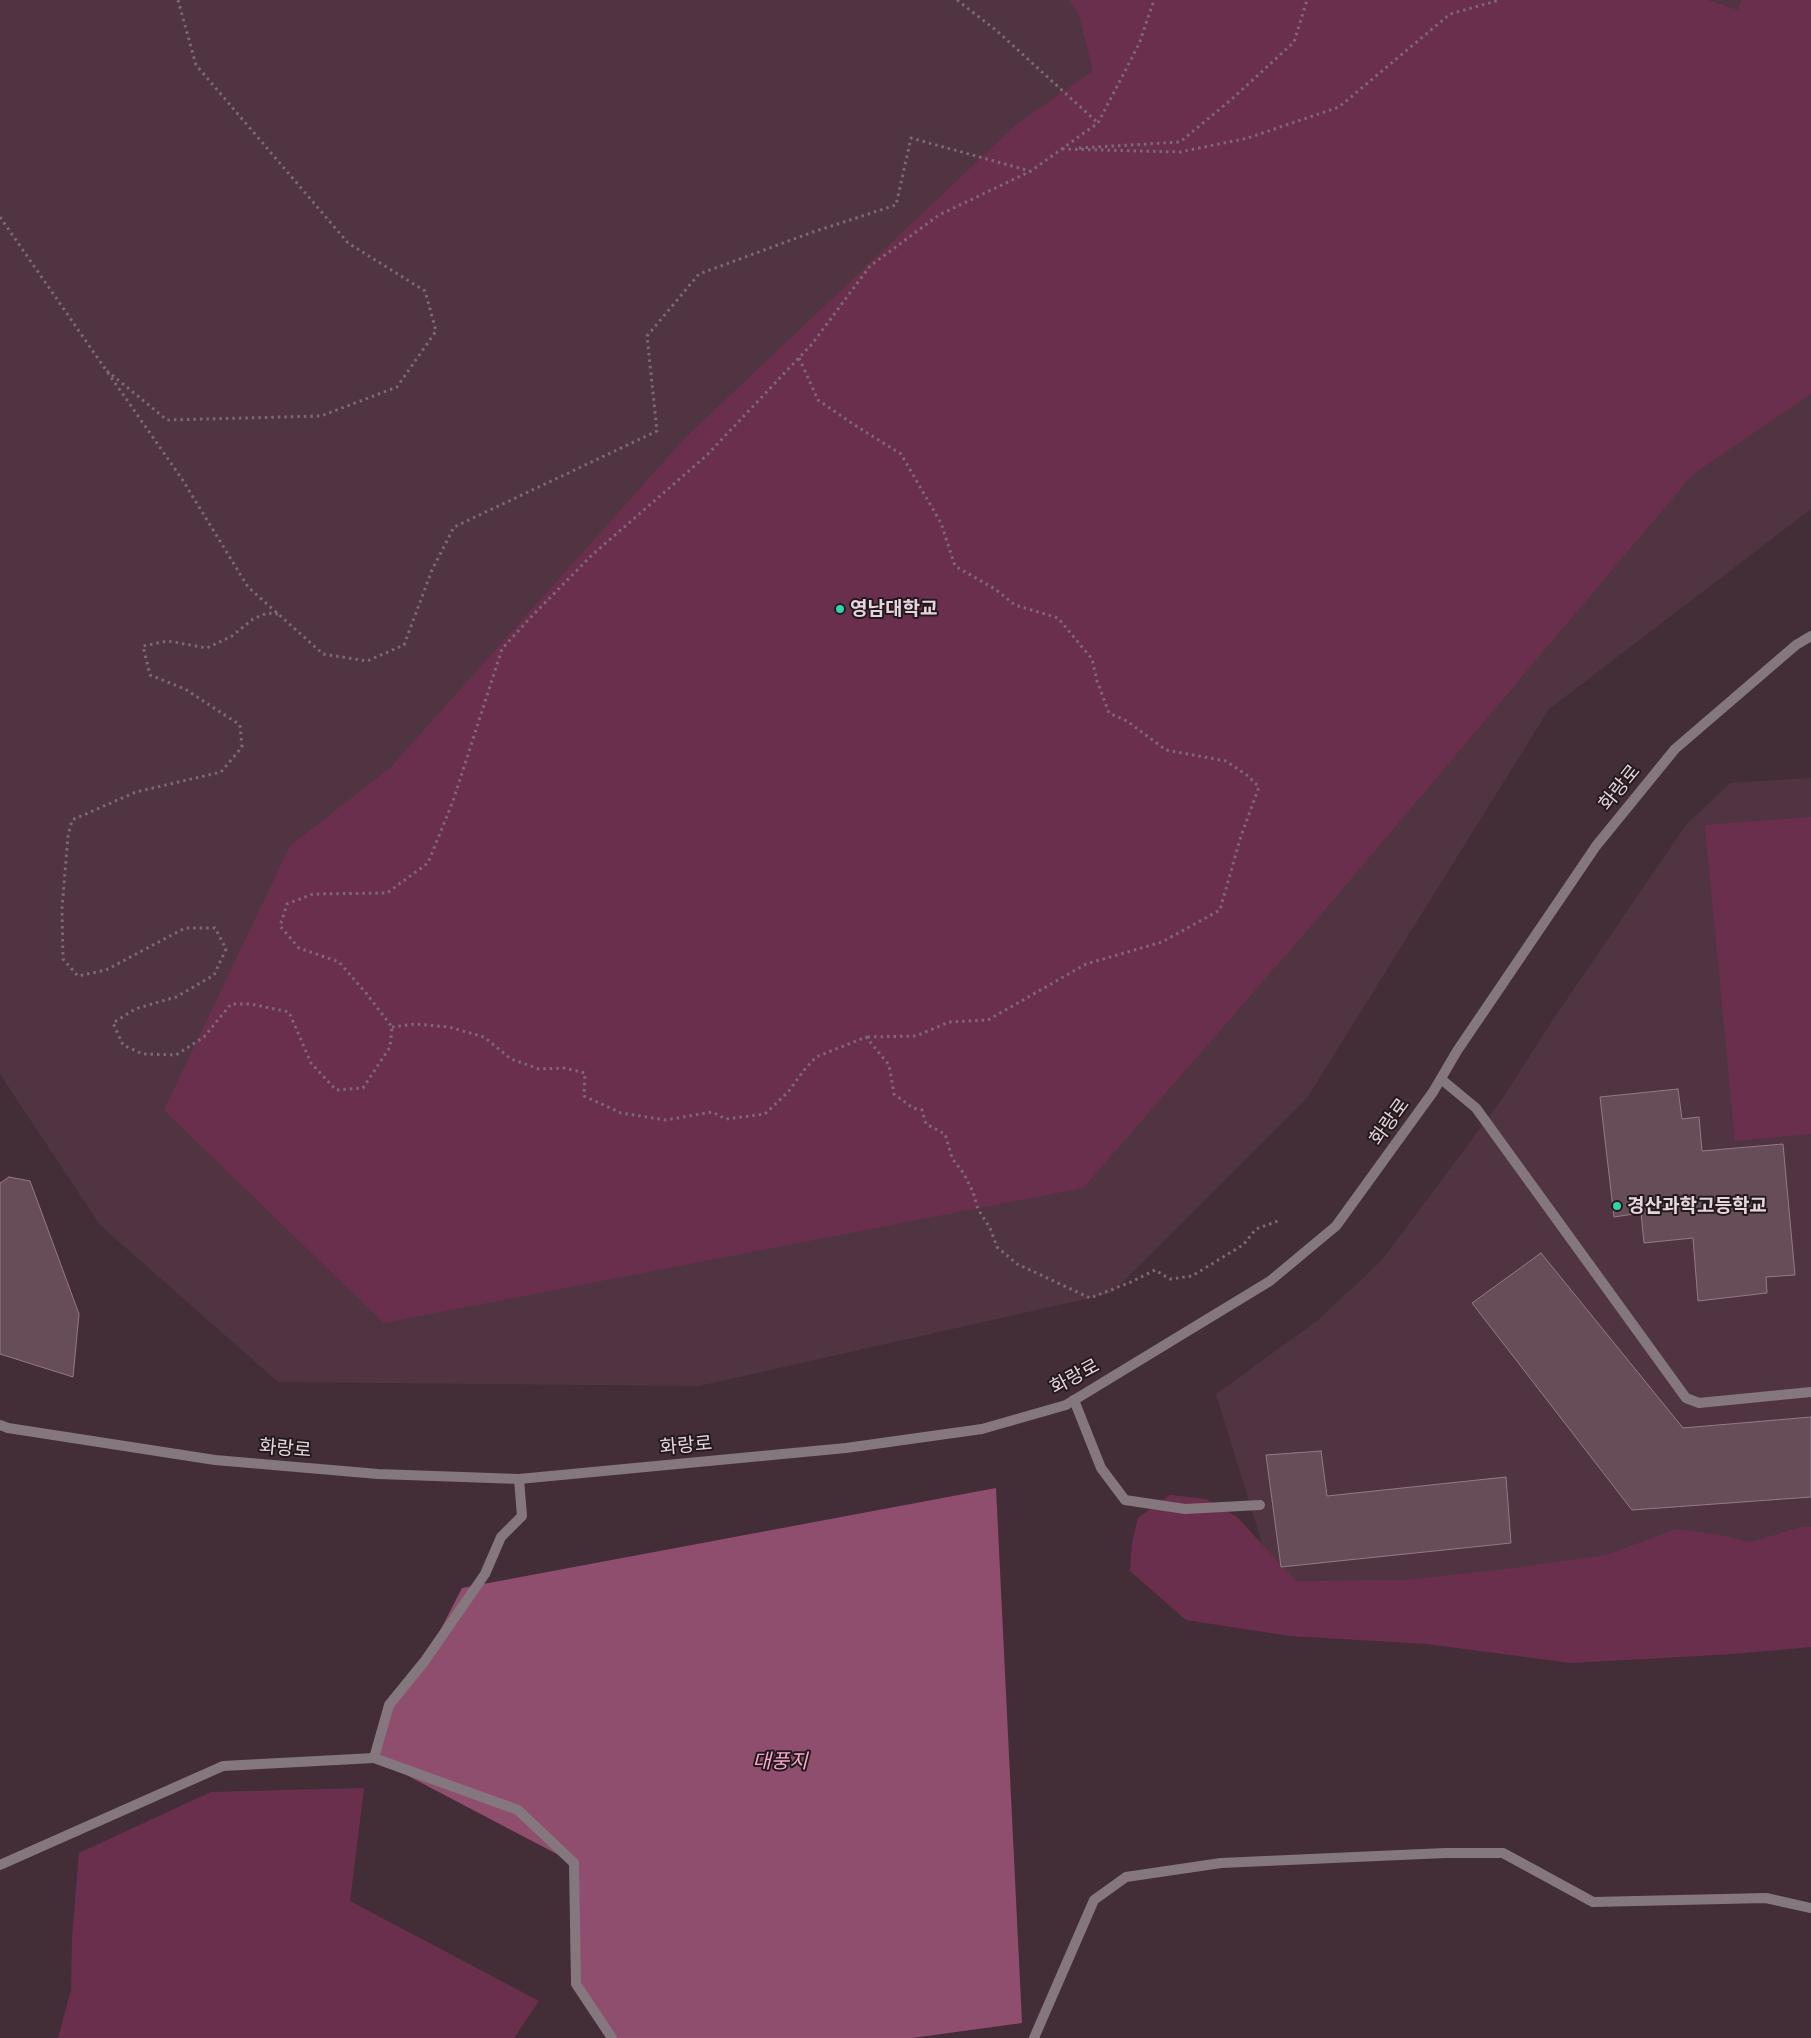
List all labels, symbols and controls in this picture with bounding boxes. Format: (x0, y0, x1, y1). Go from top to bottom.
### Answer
place label: 영남대학교 (850, 598, 937, 620)
marker: 영남대학교 (834, 603, 846, 615)
street label: 화랑로 (1595, 760, 1645, 816)
street label: 화랑로 (1365, 1094, 1415, 1150)
place label: 경산과학고등학교 (1627, 1195, 1767, 1217)
marker: 경산과학고등학교 (1611, 1200, 1623, 1212)
street label: 화랑로 (1046, 1355, 1104, 1399)
street label: 화랑로 (659, 1432, 713, 1460)
street label: 화랑로 (258, 1435, 312, 1463)
water label: 대풍지 (752, 1750, 808, 1774)

